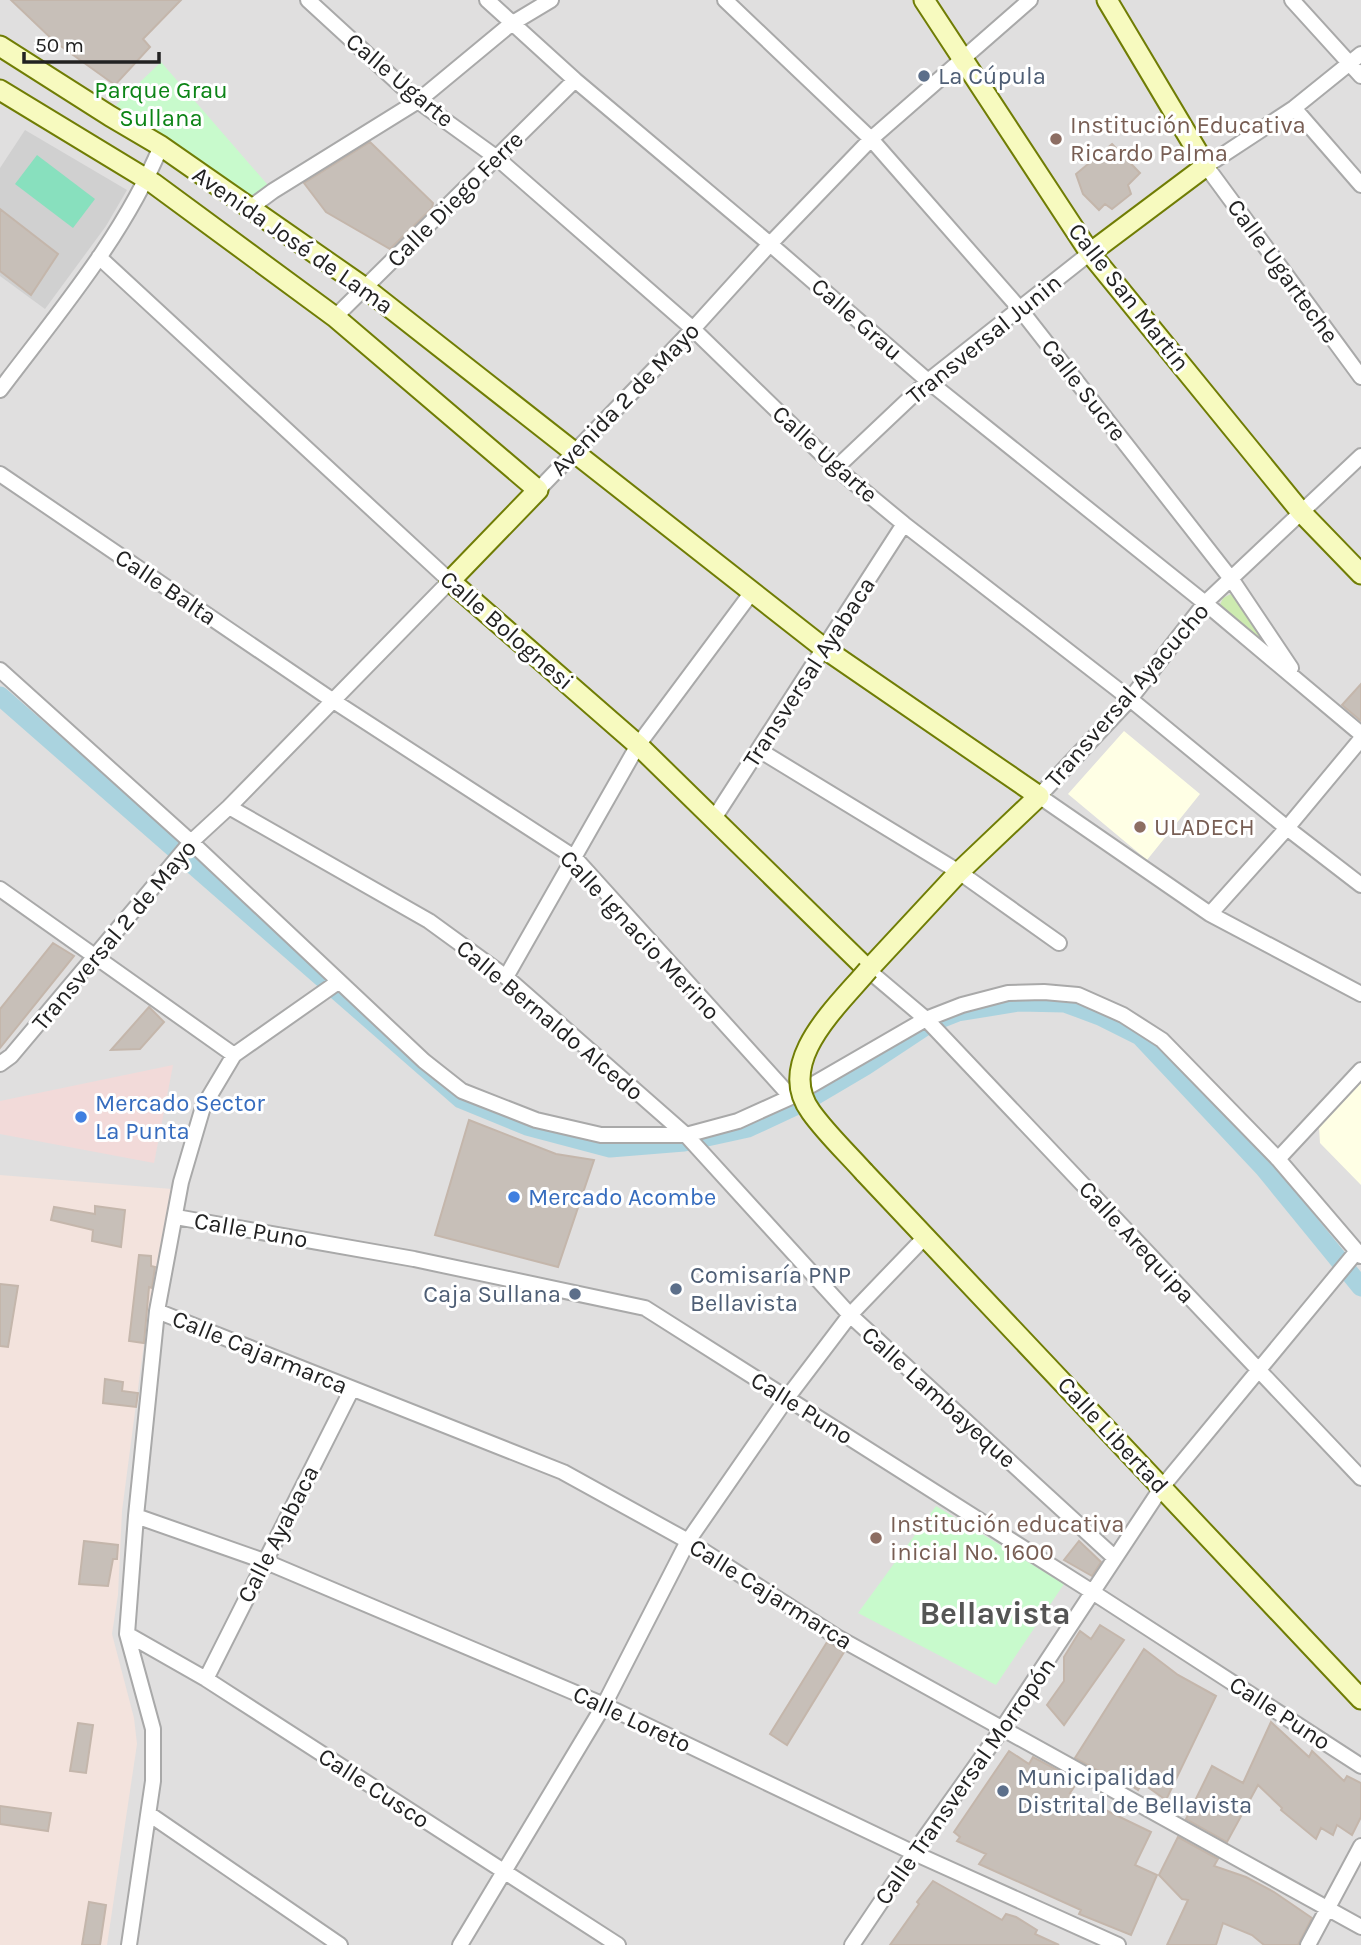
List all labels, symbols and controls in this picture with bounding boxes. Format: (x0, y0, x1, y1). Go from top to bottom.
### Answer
scale bar (24, 21, 159, 65)
street label: Calle Ugarte (340, 27, 460, 133)
text: 50 m (35, 33, 84, 57)
place label: La Cúpula (938, 62, 1046, 90)
marker: La Cúpula (916, 68, 932, 84)
park label: Parque Grau Sullana (94, 76, 228, 132)
place label: Institución Educativa Ricardo Palma (1070, 111, 1306, 167)
street label: Calle Diego Ferre (381, 125, 529, 273)
marker: Institución Educativa Ricardo Palma (1048, 131, 1064, 147)
street label: Avenida José de Lama (187, 160, 399, 320)
street label: Calle Ugarteche (1221, 194, 1345, 348)
street label: Calle San Martín (1063, 217, 1195, 377)
street label: Transversal Junin (901, 268, 1067, 410)
street label: Calle Grau (806, 272, 908, 366)
street label: Avenida 2 de Mayo (545, 317, 705, 481)
street label: Calle Sucre (1035, 333, 1133, 447)
street label: Calle Ugarte (767, 399, 883, 509)
street label: Calle Balta (110, 543, 222, 631)
street label: Calle Bolognesi (435, 565, 579, 695)
street label: Transversal Ayabaca (737, 572, 881, 772)
street label: Transversal Ayacucho (1039, 597, 1215, 793)
place label: ULADECH (1154, 813, 1255, 841)
marker: ULADECH (1132, 819, 1148, 835)
street label: Transversal 2 de Mayo (26, 834, 202, 1036)
street label: Calle Ignacio Merino (554, 844, 726, 1026)
street label: Calle Bernaldo Alcedo (451, 934, 649, 1106)
place label: Mercado Sector La Punta (95, 1089, 265, 1145)
marker: Mercado Sector La Punta (73, 1109, 89, 1125)
street label: Calle Arequipa (1073, 1175, 1201, 1309)
place label: Mercado Acombe (528, 1183, 716, 1211)
marker: Mercado Acombe (506, 1189, 522, 1205)
street label: Calle Puno (192, 1206, 310, 1254)
place label: Comisaría PNP Bellavista (690, 1261, 851, 1317)
place label: Caja Sullana (423, 1280, 561, 1308)
marker: Comisaría PNP Bellavista (668, 1281, 684, 1297)
marker: Caja Sullana (567, 1286, 583, 1302)
street label: Calle Cajarmarca (168, 1304, 352, 1400)
street label: Calle Lambayeque (856, 1320, 1022, 1474)
street label: Calle Puno (746, 1366, 858, 1450)
street label: Calle Libertad (1052, 1371, 1174, 1499)
street label: Calle Ayabaca (231, 1461, 325, 1607)
place label: Institución educativa inicial No. 1600 (890, 1510, 1125, 1566)
marker: Institución educativa inicial No. 1600 (868, 1530, 884, 1546)
street label: Calle Cajarmarca (684, 1533, 858, 1655)
district label: Bellavista (919, 1595, 1071, 1632)
street label: Calle Transversal Morropón (869, 1652, 1061, 1910)
street label: Calle Puno (1224, 1670, 1336, 1756)
street label: Calle Loreto (569, 1680, 695, 1758)
street label: Calle Cusco (313, 1742, 435, 1834)
place label: Municipalidad Distrital de Bellavista (1017, 1763, 1252, 1819)
marker: Municipalidad Distrital de Bellavista (995, 1783, 1011, 1799)

